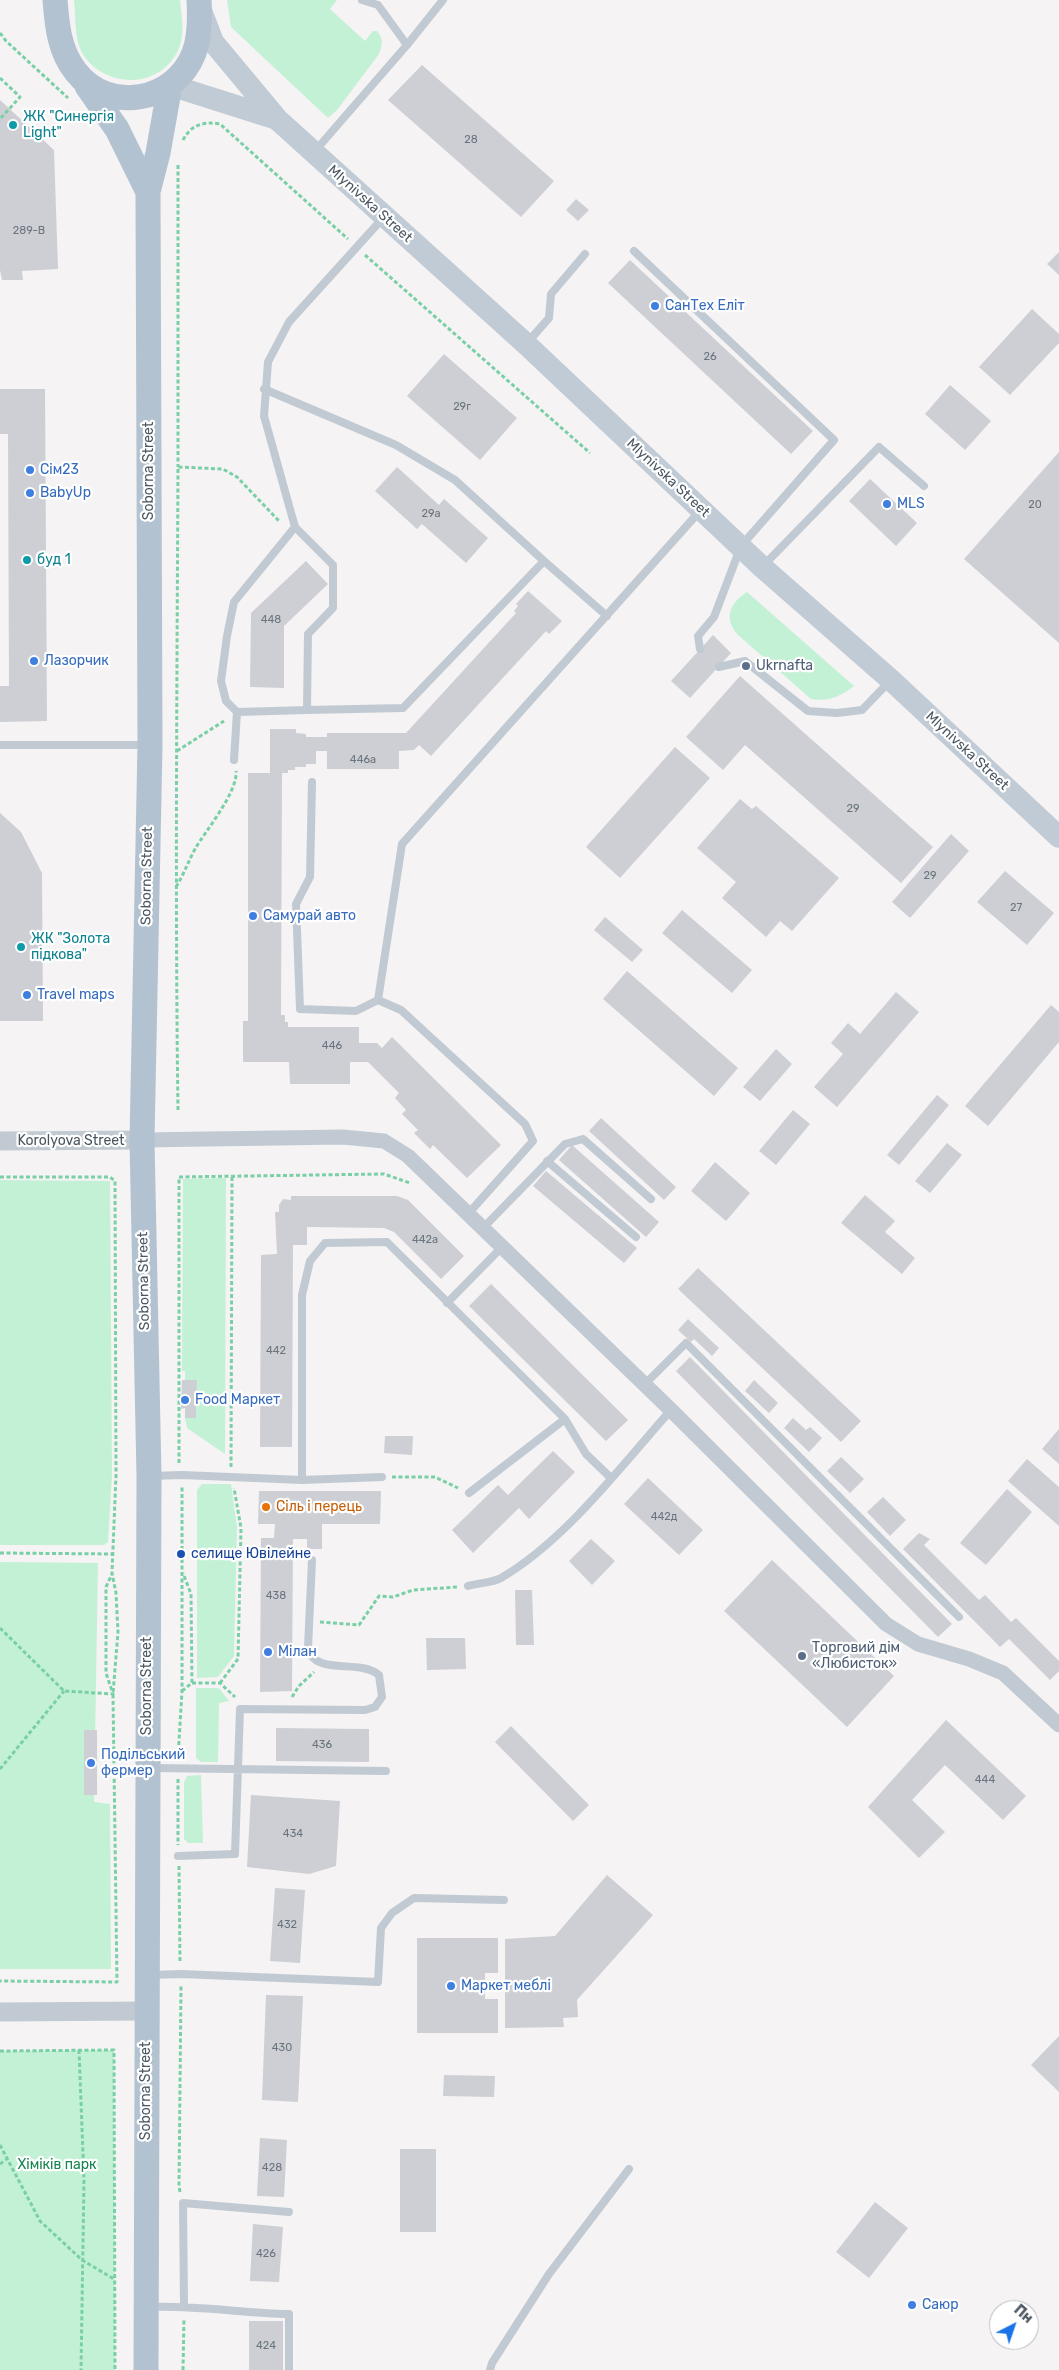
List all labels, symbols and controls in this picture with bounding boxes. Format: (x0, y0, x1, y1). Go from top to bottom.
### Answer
place label: ЖК "Синергія Light" (23, 109, 114, 142)
marker: ЖК "Синергія Light" (7, 119, 19, 131)
house number: 28 (464, 133, 478, 147)
street label: Mlynivska Street (324, 162, 416, 246)
house number: 289-В (13, 224, 45, 238)
place label: СанТех Еліт (665, 298, 745, 314)
marker: СанТех Еліт (649, 300, 661, 312)
house number: 26 (703, 350, 717, 364)
house number: 29г (453, 400, 471, 414)
street label: Soborna Street (141, 422, 157, 520)
street label: Mlynivska Street (623, 435, 713, 521)
place label: Сім23 (40, 462, 79, 478)
marker: Сім23 (24, 464, 36, 476)
place label: BabyUp (40, 485, 91, 501)
marker: BabyUp (24, 487, 36, 499)
place label: MLS (897, 496, 925, 512)
marker: MLS (881, 498, 893, 510)
house number: 20 (1028, 498, 1042, 512)
house number: 29а (421, 507, 441, 521)
place label: буд 1 (37, 552, 71, 568)
marker: буд 1 (21, 554, 33, 566)
house number: 448 (261, 613, 281, 627)
place label: Лазорчик (44, 653, 109, 669)
marker: Лазорчик (28, 655, 40, 667)
place label: Ukrnafta (756, 658, 813, 674)
marker: Ukrnafta (740, 660, 752, 672)
street label: Mlynivska Street (922, 708, 1012, 794)
house number: 446а (350, 753, 376, 767)
house number: 29 (847, 802, 859, 816)
street label: Soborna Street (138, 827, 156, 925)
house number: 29 (924, 869, 936, 883)
house number: 27 (1010, 901, 1022, 915)
place label: Самурай авто (263, 908, 356, 924)
marker: Самурай авто (247, 910, 259, 922)
place label: ЖК "Золота підкова" (31, 931, 110, 964)
marker: ЖК "Золота підкова" (15, 941, 27, 953)
place label: Travel maps (37, 987, 115, 1003)
marker: Travel maps (21, 989, 33, 1001)
house number: 446 (322, 1039, 342, 1053)
street label: Korolyova Street (17, 1133, 125, 1149)
street label: Soborna Street (135, 1232, 153, 1330)
house number: 442а (412, 1233, 438, 1247)
house number: 442 (266, 1344, 286, 1358)
place label: Food Маркет (195, 1392, 280, 1408)
marker: Food Маркет (179, 1394, 191, 1406)
place label: Сіль і перець (276, 1499, 362, 1515)
marker: Сіль і перець (260, 1501, 272, 1513)
house number: 442д (651, 1510, 677, 1524)
place label: селище Ювілейне (191, 1546, 311, 1562)
marker: селище Ювілейне (175, 1548, 187, 1560)
house number: 438 (266, 1589, 286, 1603)
street label: Soborna Street (139, 1637, 155, 1735)
place label: Торговий дім «Любисток» (812, 1640, 900, 1672)
place label: Мілан (278, 1644, 317, 1660)
marker: Мілан (262, 1646, 274, 1658)
marker: Торговий дім «Любисток» (796, 1650, 808, 1662)
house number: 436 (312, 1738, 332, 1752)
place label: Подільський фермер (101, 1747, 185, 1780)
marker: Подільський фермер (85, 1757, 97, 1769)
house number: 444 (975, 1773, 995, 1787)
house number: 434 (283, 1827, 303, 1841)
house number: 432 (277, 1918, 297, 1932)
place label: Маркет меблі (461, 1978, 551, 1994)
marker: Маркет меблі (445, 1980, 457, 1992)
house number: 430 (272, 2041, 292, 2055)
street label: Soborna Street (138, 2042, 154, 2140)
park label: Хіміків парк (17, 2157, 97, 2173)
house number: 428 (262, 2161, 282, 2175)
house number: 426 (256, 2247, 276, 2261)
place label: Саюр (922, 2297, 959, 2313)
marker: Саюр (906, 2299, 918, 2311)
north arrow (989, 2300, 1039, 2350)
text: Пн (1011, 2301, 1036, 2327)
house number: 424 (256, 2339, 276, 2353)

